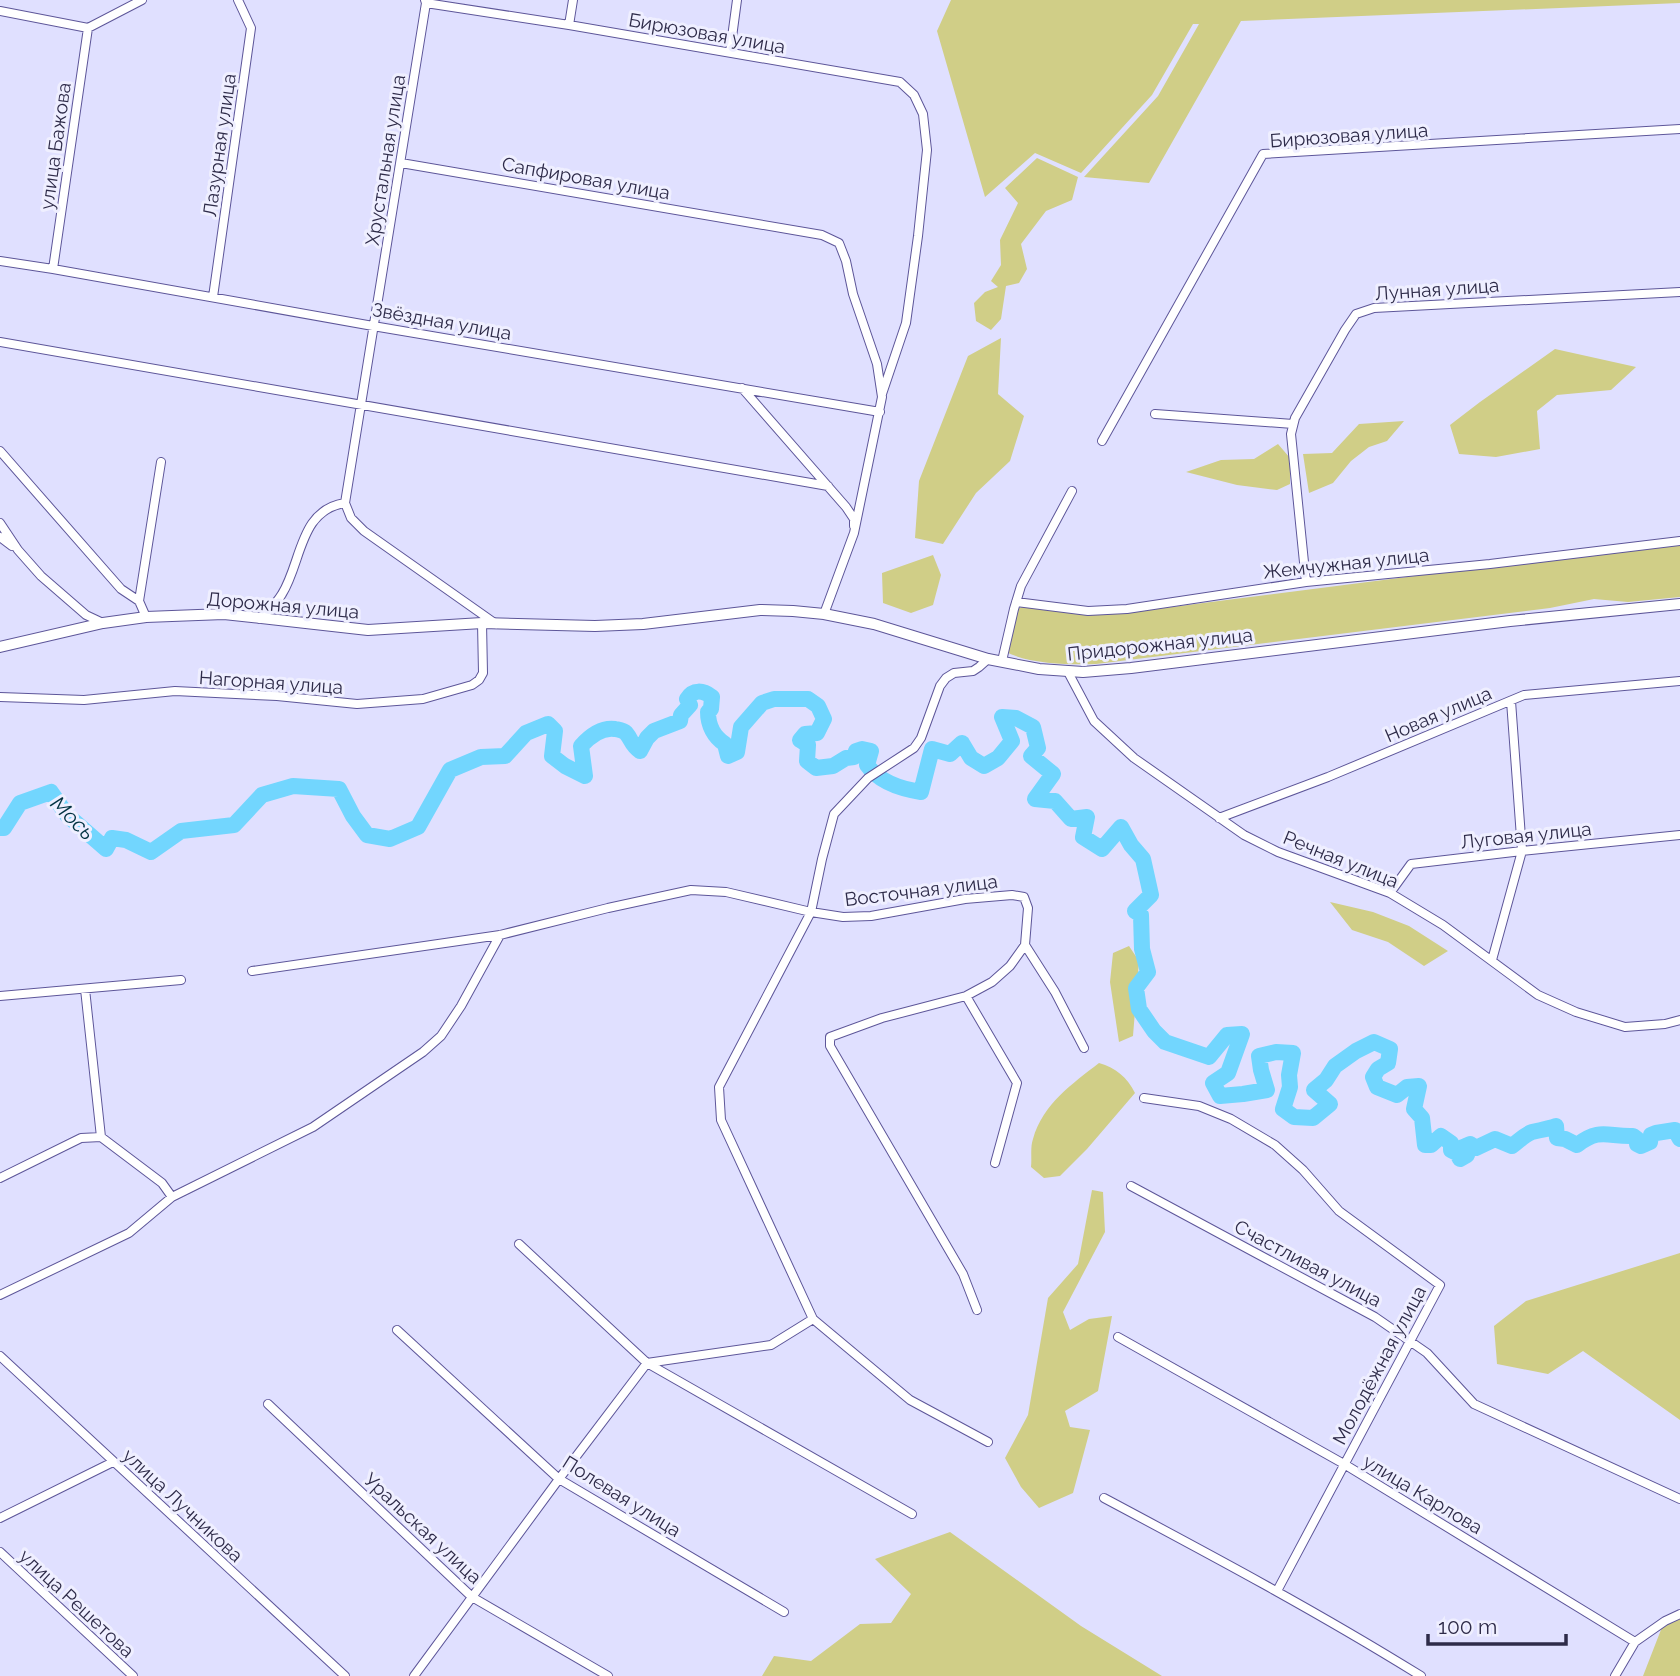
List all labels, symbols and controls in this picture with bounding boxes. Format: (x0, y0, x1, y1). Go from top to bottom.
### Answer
street label: Бирюзовая улица (627, 8, 787, 58)
street label: Лазурная улица (198, 72, 240, 218)
street label: Хрустальная улица (361, 73, 409, 247)
street label: улица Бажова (35, 81, 75, 211)
street label: Бирюзовая улица (1269, 118, 1429, 152)
street label: Сапфировая улица (500, 152, 672, 204)
street label: Лунная улица (1374, 274, 1500, 304)
street label: Звёздная улица (371, 298, 513, 344)
street label: Жемчужная улица (1262, 543, 1430, 583)
street label: Дорожная улица (206, 587, 360, 623)
street label: Придорожная улица (1066, 623, 1254, 665)
street label: Нагорная улица (198, 666, 344, 698)
street label: Новая улица (1381, 682, 1495, 746)
water label: Мось (46, 791, 100, 845)
street label: Луговая улица (1459, 817, 1593, 853)
street label: Речная улица (1280, 826, 1402, 892)
street label: Восточная улица (843, 870, 999, 910)
street label: Счастливая улица (1231, 1215, 1385, 1311)
street label: Молодёжная улица (1328, 1282, 1430, 1448)
street label: улица Лучникова (118, 1444, 248, 1566)
street label: улица Карлова (1359, 1450, 1487, 1538)
street label: Полевая улица (559, 1451, 685, 1541)
street label: Уральская улица (360, 1468, 486, 1588)
street label: улица Решетова (15, 1544, 139, 1662)
scale bar (1428, 1602, 1566, 1646)
text: 100 m (1438, 1614, 1497, 1639)

